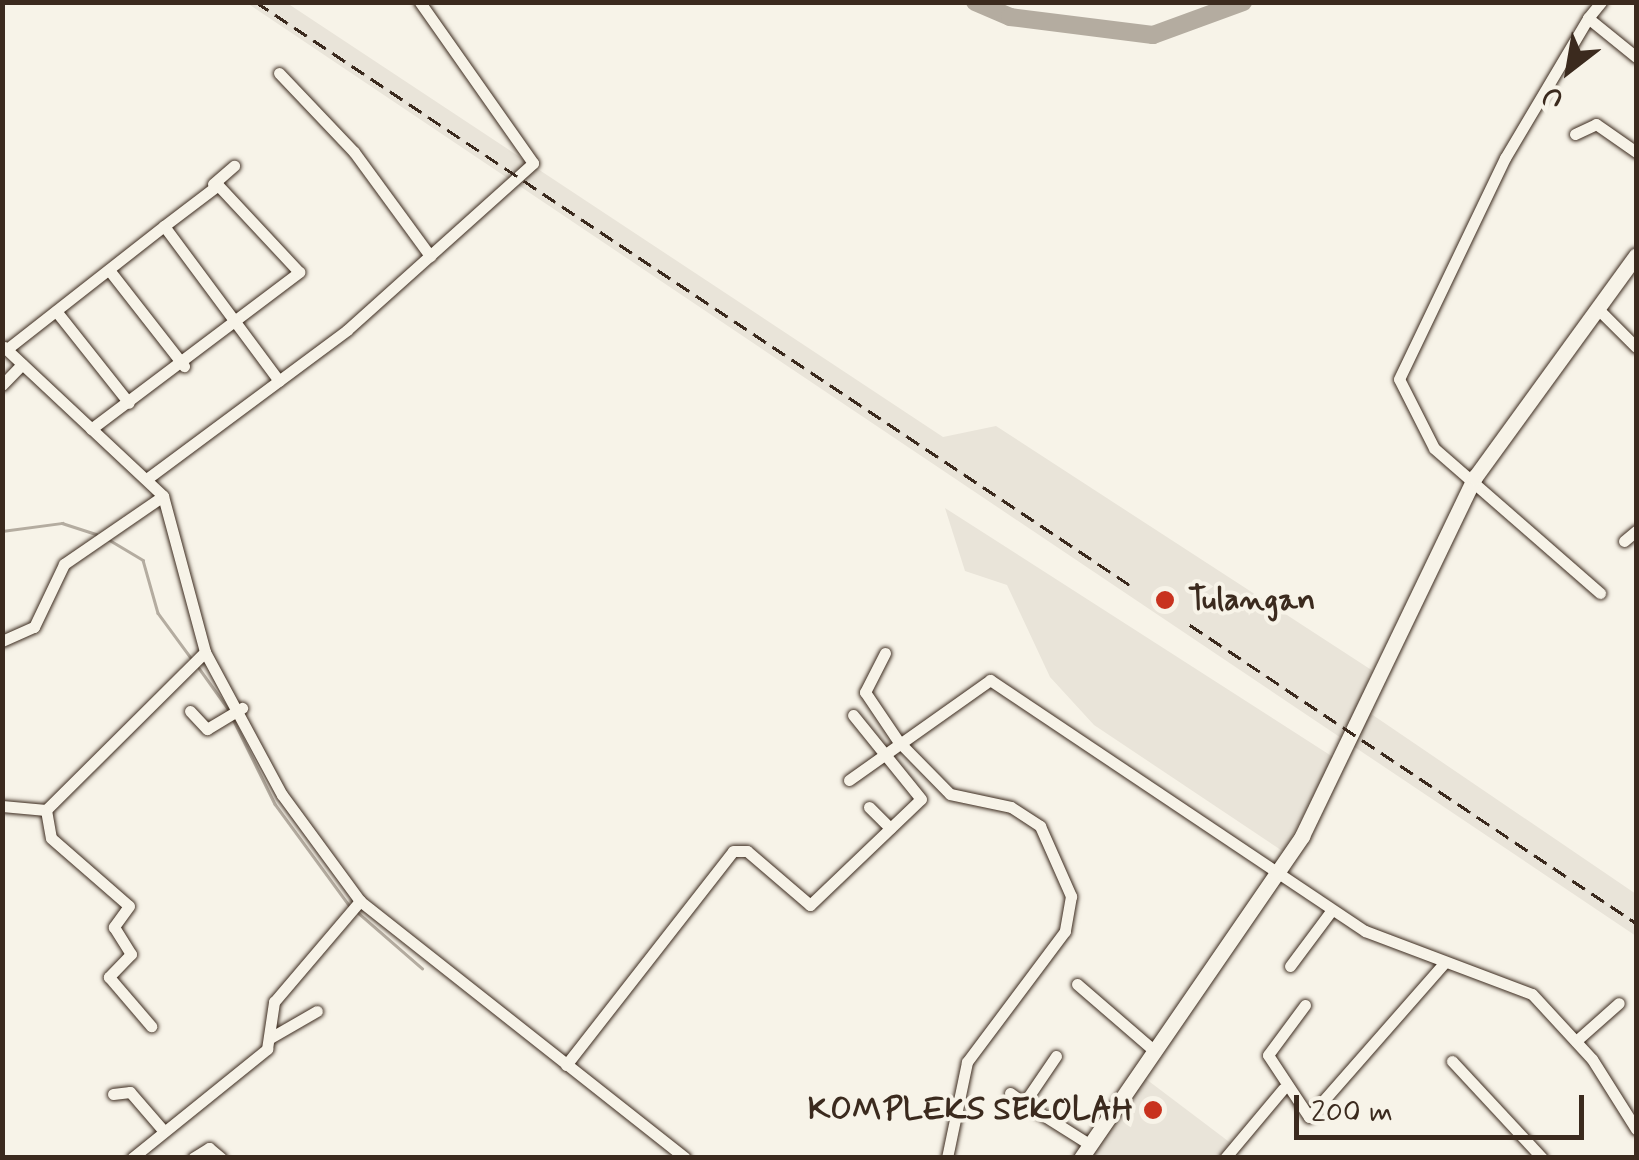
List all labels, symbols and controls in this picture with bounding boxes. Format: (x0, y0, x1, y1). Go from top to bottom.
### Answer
north arrow (1519, 20, 1619, 120)
text: U (1536, 76, 1571, 117)
place label: Tulangan (1188, 581, 1316, 619)
marker: Tulangan (1152, 587, 1178, 613)
scale bar (1299, 1075, 1589, 1137)
place label: KOMPLEKS SEKOLAH (808, 1091, 1133, 1129)
text: 200 m (1311, 1093, 1393, 1132)
marker: KOMPLEKS SEKOLAH (1142, 1099, 1164, 1121)

